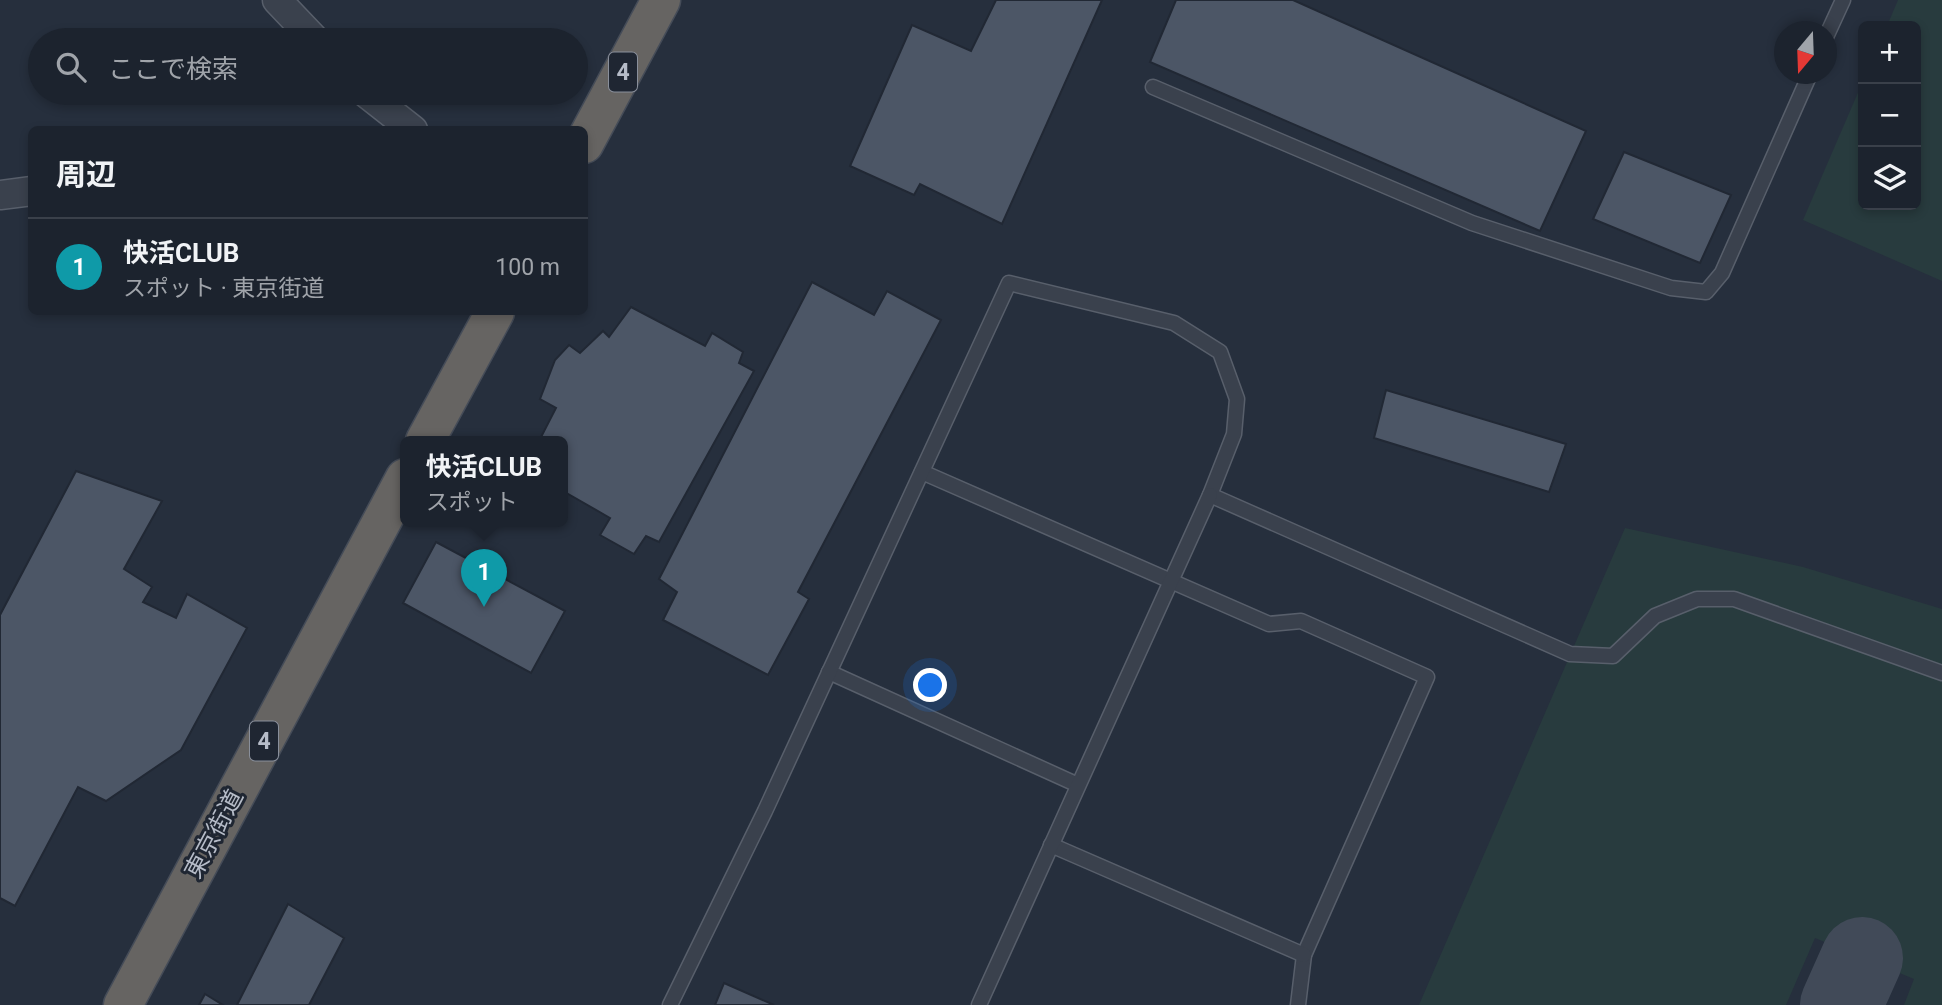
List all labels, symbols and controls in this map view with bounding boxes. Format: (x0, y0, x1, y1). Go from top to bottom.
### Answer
north arrow (1774, 21, 1837, 84)
map controls (1858, 21, 1921, 210)
button: + (1858, 21, 1921, 84)
search box (28, 28, 588, 105)
icon: search (52, 48, 90, 86)
road number: 4 (609, 53, 637, 92)
text: ここで検索 (108, 54, 238, 84)
button: − (1858, 84, 1921, 147)
button: layers (1858, 147, 1921, 210)
text: 周辺 (56, 157, 116, 192)
text: 快活CLUB (123, 238, 239, 268)
text: 1 (72, 254, 86, 281)
text: 100 m (495, 254, 560, 281)
text: スポット · 東京街道 (123, 275, 324, 302)
popup (400, 436, 568, 527)
text: 快活CLUB (426, 452, 542, 482)
text: スポット (426, 489, 518, 516)
pin: 1 (461, 549, 507, 607)
your location (913, 668, 947, 702)
road number: 4 (250, 722, 278, 761)
street label: 東京街道 (179, 785, 249, 883)

